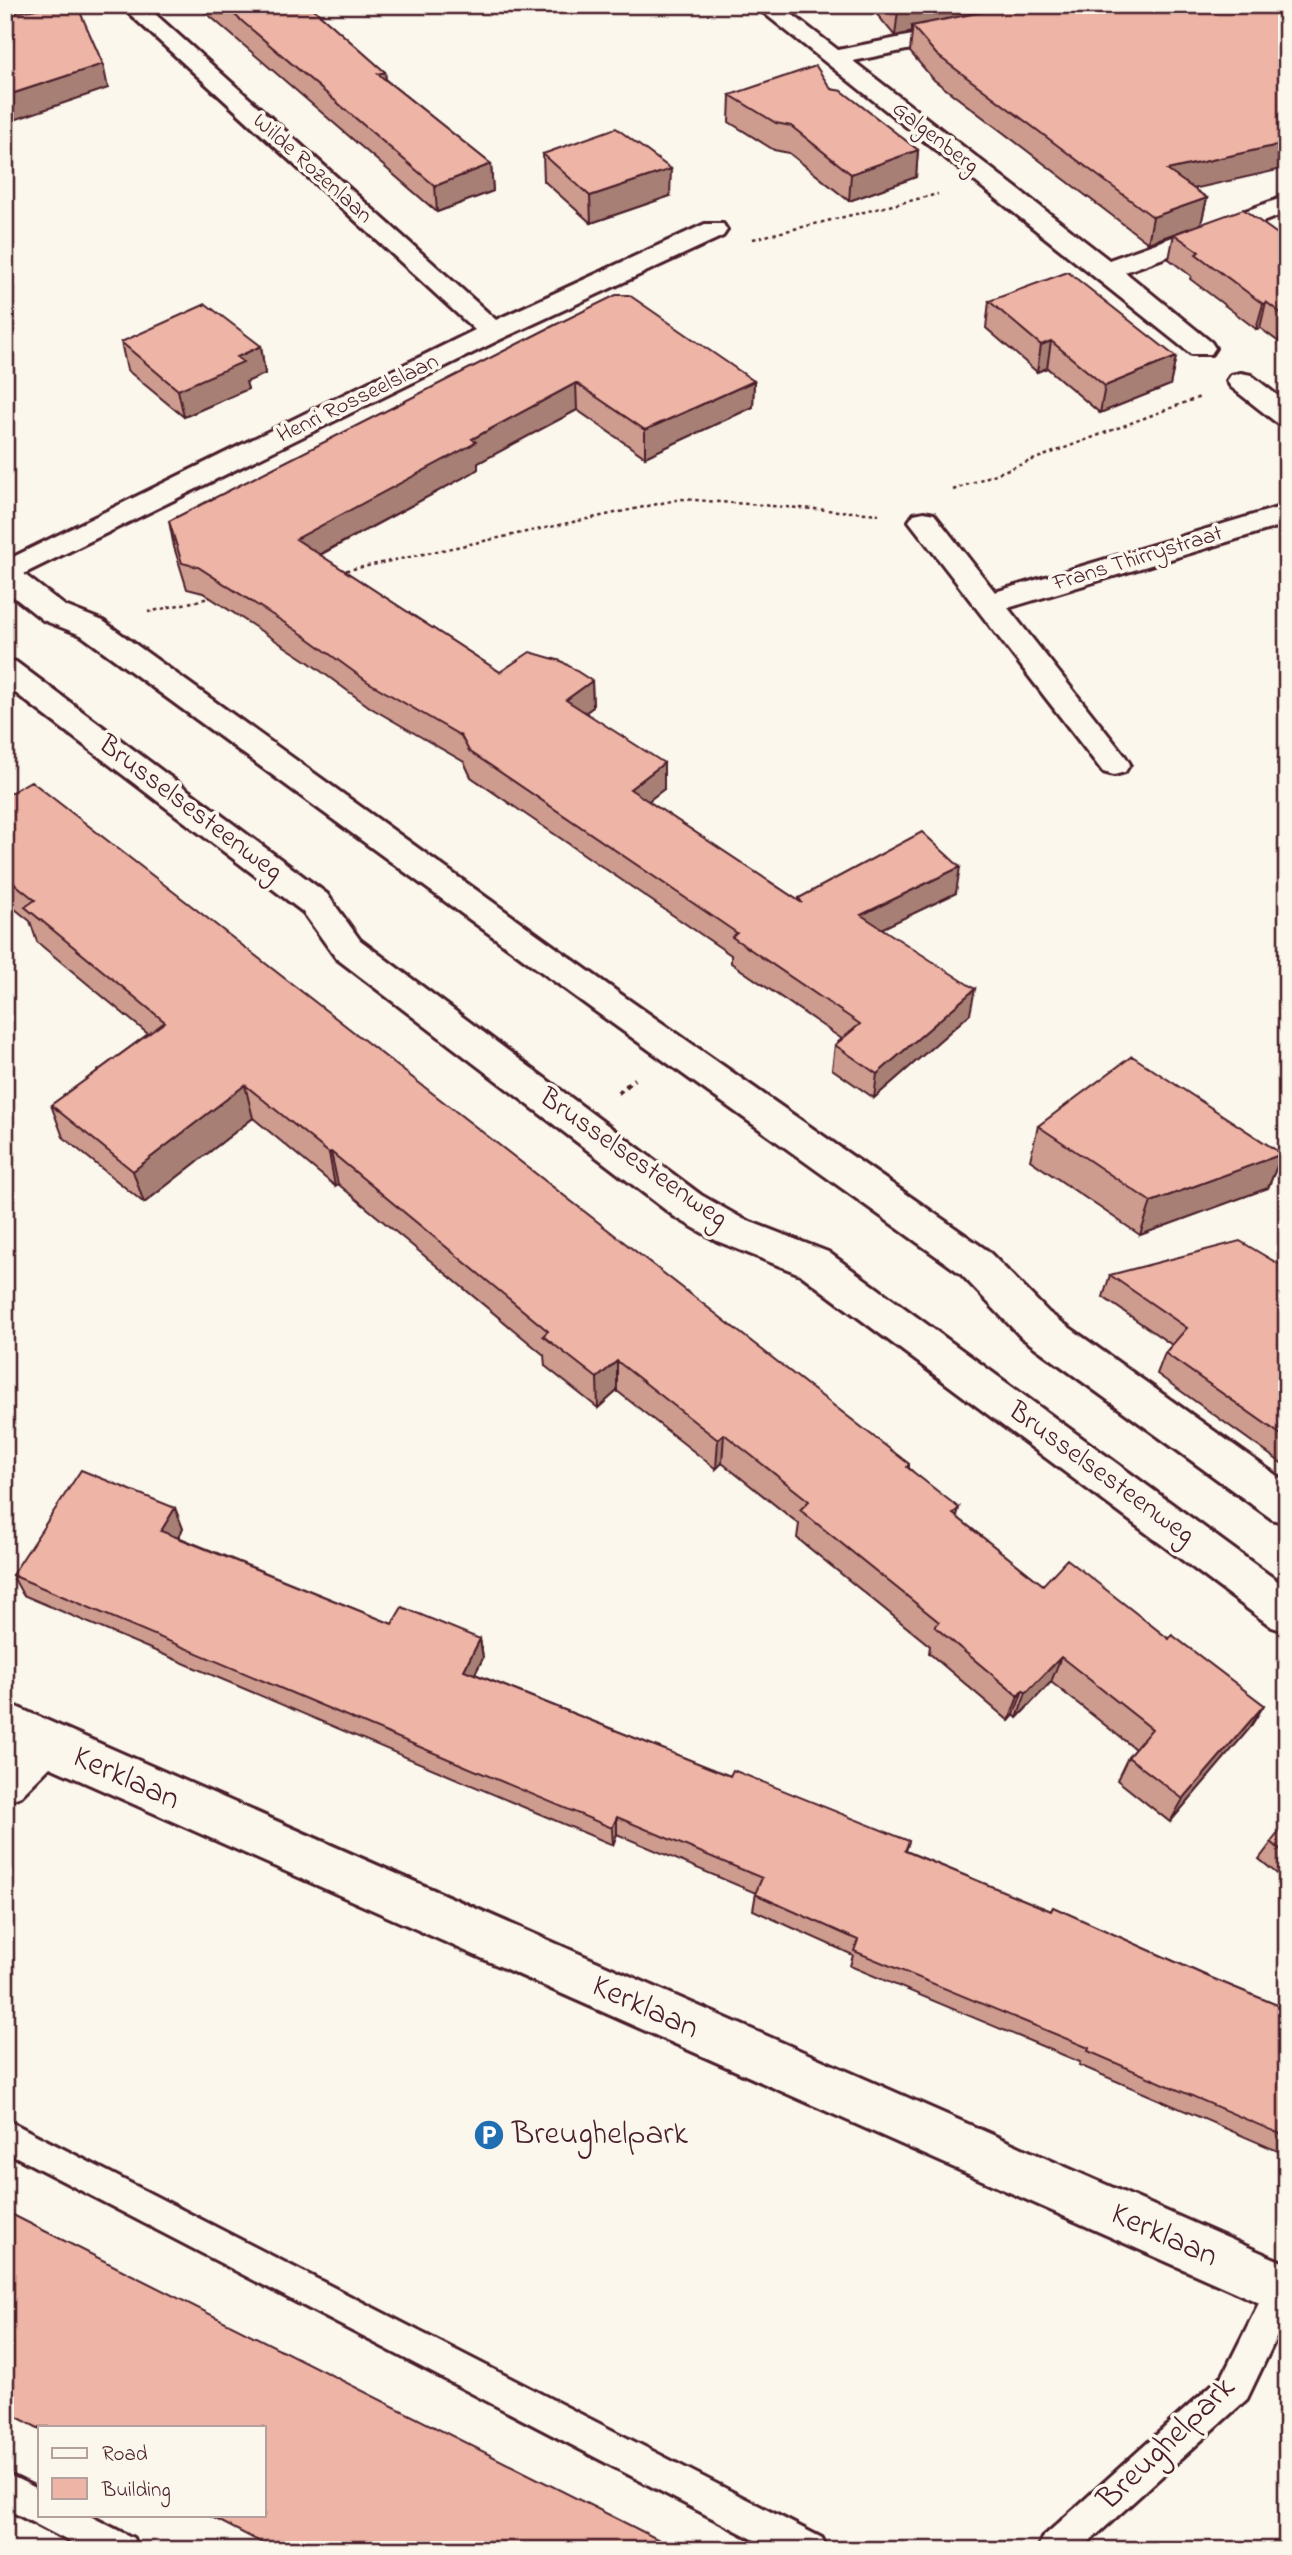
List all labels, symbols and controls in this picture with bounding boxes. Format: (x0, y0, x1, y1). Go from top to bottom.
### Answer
street label: Galgenberg (884, 93, 986, 183)
street label: Wilde Rozenlaan (244, 106, 380, 232)
street label: Henri Rosseelslaan (272, 346, 444, 452)
street label: Frans Thirrystraat (1048, 517, 1228, 603)
street label: Brusselsesteenweg (88, 725, 291, 892)
street label: Brusselsesteenweg (529, 1078, 736, 1239)
street label: Brusselsesteenweg (998, 1392, 1203, 1556)
street label: Kerklaan (65, 1734, 187, 1824)
street label: Kerklaan (584, 1963, 706, 2053)
place label: Breughelpark (511, 2111, 689, 2159)
parking icon: Breughelpark (472, 2118, 506, 2152)
street label: Kerklaan (1103, 2191, 1225, 2281)
street label: Breughelpark (1086, 2365, 1247, 2523)
legend (38, 2426, 266, 2516)
text: Road (102, 2440, 148, 2470)
text: Building (101, 2476, 171, 2508)

